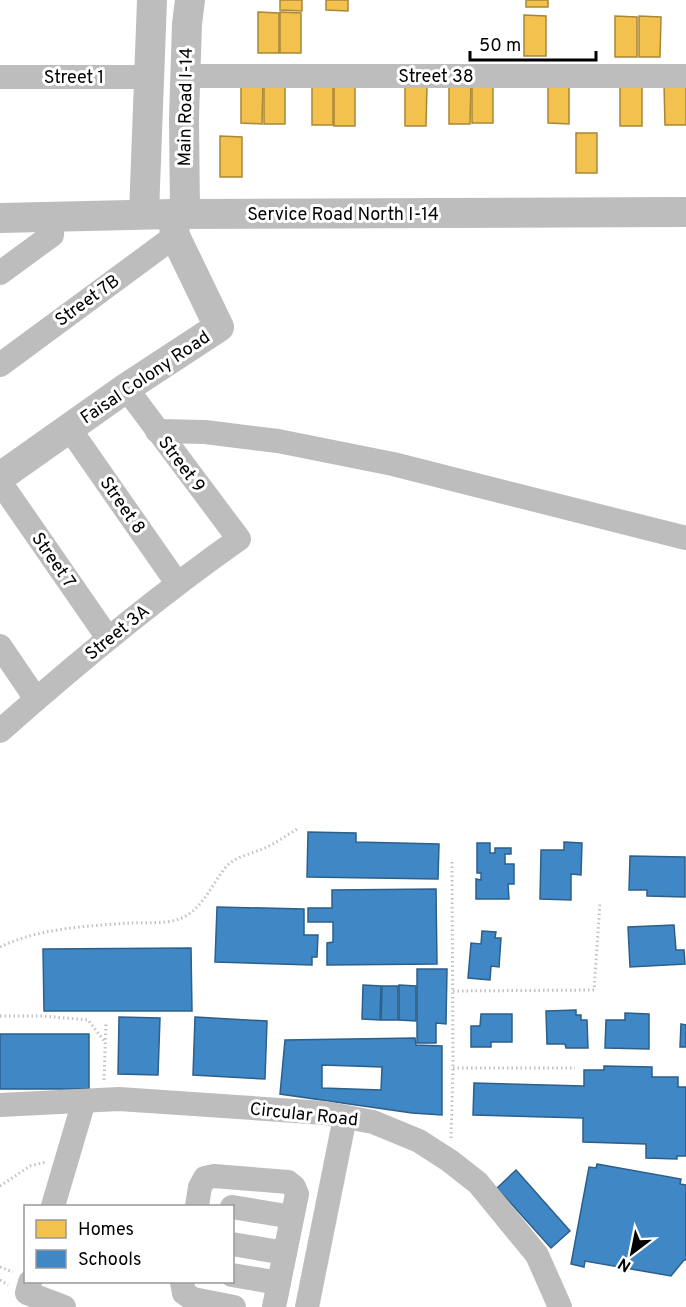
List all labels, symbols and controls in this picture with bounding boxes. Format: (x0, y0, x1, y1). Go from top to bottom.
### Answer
scale bar (470, 24, 596, 62)
text: 50 m (479, 35, 521, 58)
street label: Main Road I-14 (174, 47, 199, 167)
street label: Street 38 (398, 66, 474, 89)
street label: Street 1 (44, 67, 104, 90)
street label: Service Road North I-14 (247, 204, 439, 227)
street label: Street 7B (51, 270, 125, 332)
street label: Faisal Colony Road (77, 326, 215, 430)
street label: Street 9 (152, 432, 209, 498)
street label: Street 8 (94, 473, 150, 539)
street label: Street 7 (25, 529, 80, 593)
street label: Street 3A (81, 600, 155, 666)
street label: Circular Road (248, 1098, 359, 1133)
legend (24, 1205, 234, 1283)
text: Homes (78, 1219, 134, 1242)
north arrow (602, 1223, 662, 1283)
text: Schools (78, 1249, 141, 1272)
text: N (615, 1252, 635, 1276)

